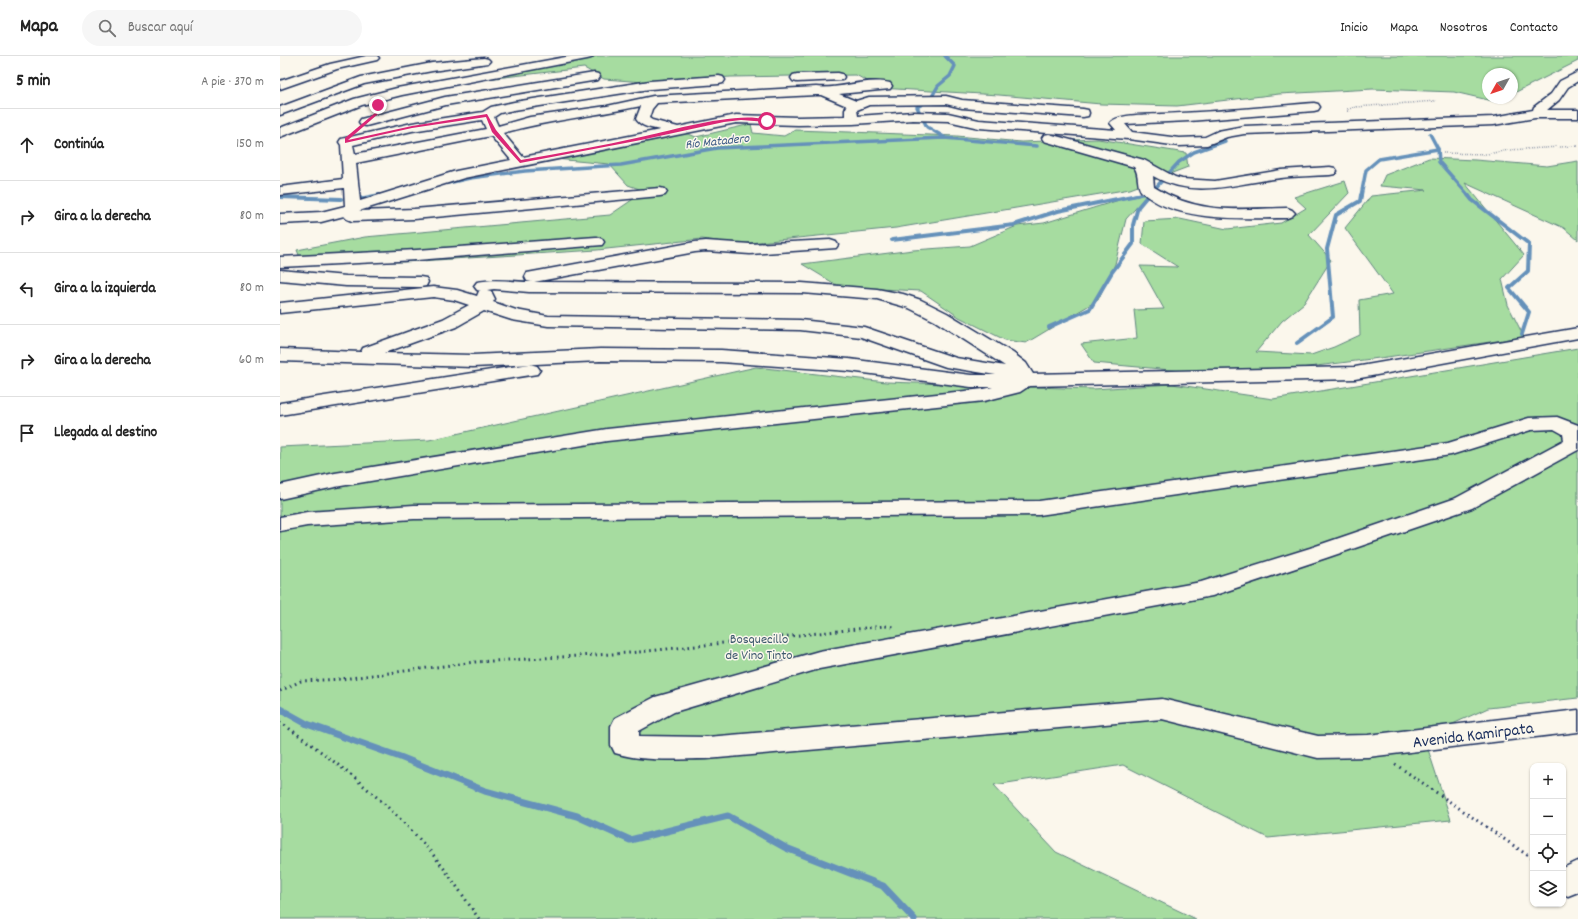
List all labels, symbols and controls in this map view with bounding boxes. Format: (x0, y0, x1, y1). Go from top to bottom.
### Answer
search box (82, 10, 362, 46)
text: Mapa (20, 14, 58, 41)
icon: search (96, 17, 118, 39)
text: Buscar aquí (128, 17, 193, 39)
text: Inicio (1340, 18, 1368, 38)
text: Mapa (1390, 18, 1418, 38)
text: Nosotros (1440, 18, 1488, 38)
text: Contacto (1510, 18, 1558, 38)
north arrow (1482, 68, 1518, 104)
text: 5 min (16, 70, 50, 94)
text: A pie · 370 m (201, 73, 264, 92)
route end (369, 96, 387, 114)
route start (758, 112, 776, 130)
water label: Río Matadero (684, 130, 752, 155)
icon: ahead (16, 134, 38, 156)
text: Continúa (54, 134, 104, 156)
text: 150 m (236, 135, 264, 154)
icon: right (16, 206, 38, 228)
text: Gira a la derecha (54, 206, 151, 228)
text: 80 m (240, 207, 264, 226)
icon: left (16, 278, 38, 300)
text: Gira a la izquierda (54, 278, 155, 300)
text: 80 m (240, 279, 264, 298)
icon: right (16, 350, 38, 372)
text: Gira a la derecha (54, 350, 151, 372)
text: 60 m (239, 351, 264, 370)
icon: arrive (16, 422, 38, 444)
text: Llegada al destino (54, 422, 157, 444)
park label: Bosquecillo de Vino Tinto (725, 630, 793, 666)
street label: Avenida Kamirpata (1412, 718, 1536, 756)
map controls (1530, 763, 1566, 907)
button: + (1530, 763, 1566, 799)
button: − (1530, 799, 1566, 835)
button: locate (1530, 835, 1566, 871)
button: layers (1530, 871, 1566, 907)

